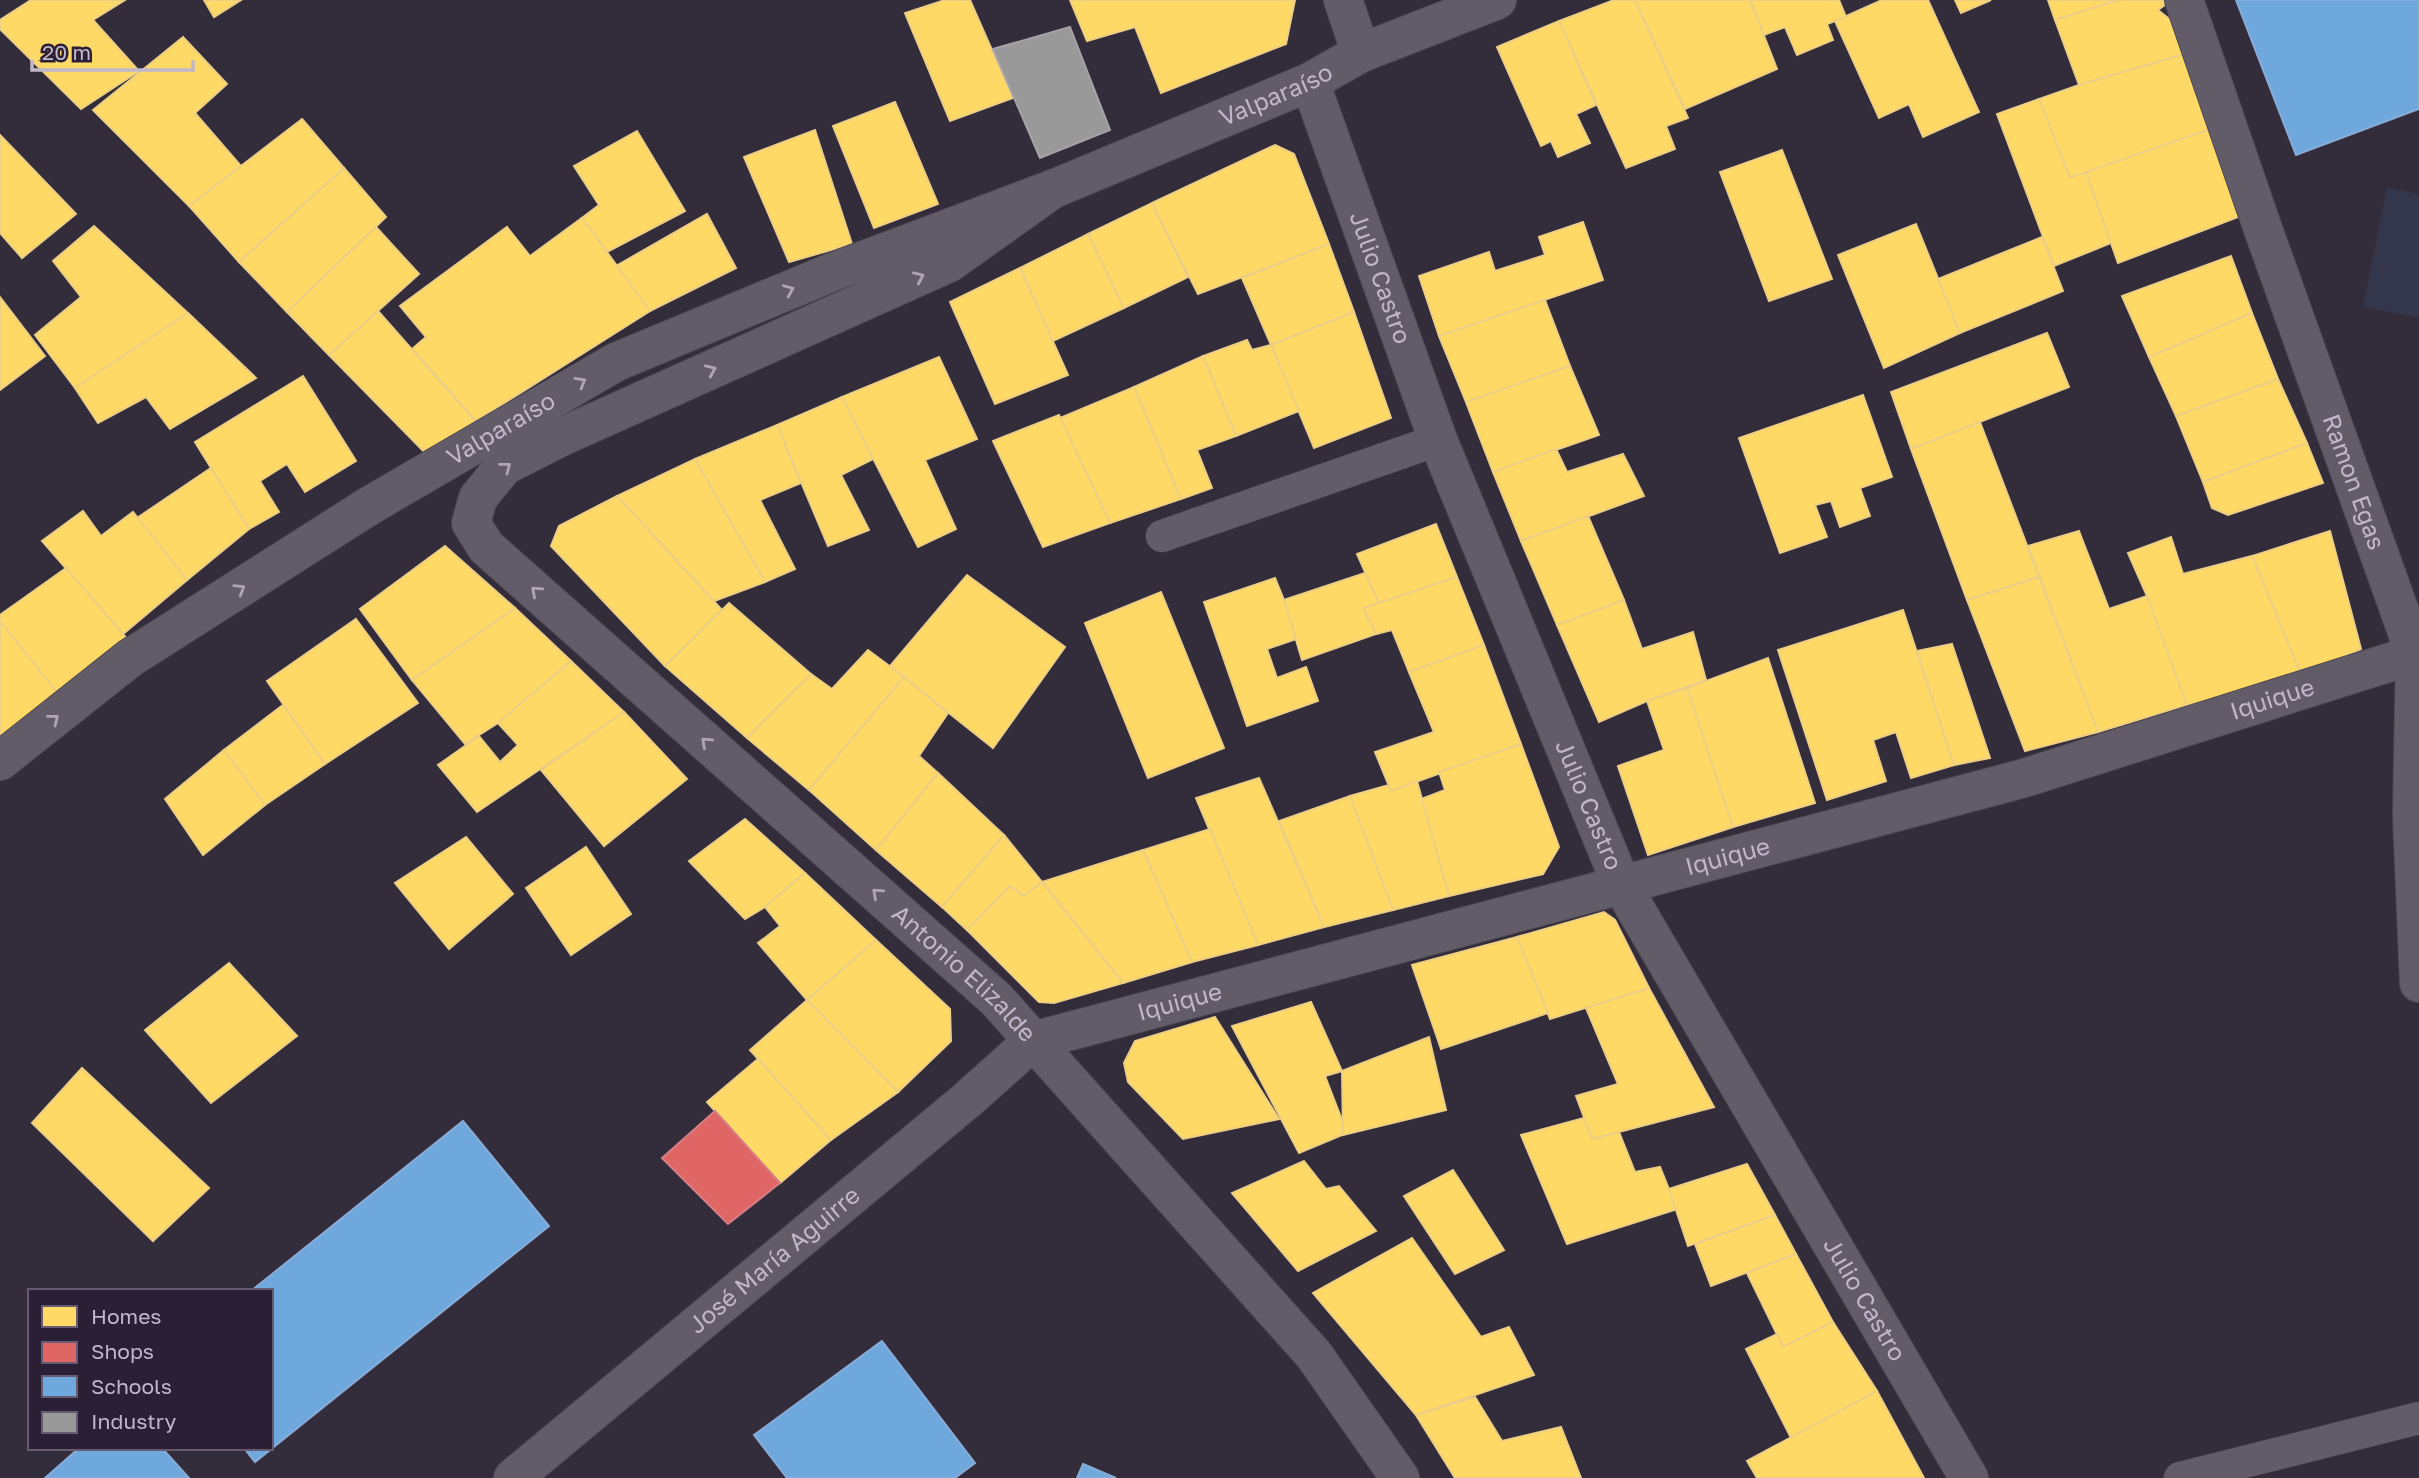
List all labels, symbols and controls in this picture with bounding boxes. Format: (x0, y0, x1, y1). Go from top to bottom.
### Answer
scale bar (32, 28, 192, 72)
text: 20 m (42, 39, 91, 65)
street label: Valparaíso (1215, 56, 1337, 131)
street label: Julio Castro (1345, 207, 1418, 347)
one-way arrow (911, 271, 924, 285)
one-way arrow (782, 284, 794, 298)
one-way arrow (704, 364, 716, 378)
one-way arrow (574, 377, 587, 390)
street label: Valparaíso (441, 385, 560, 471)
street label: Ramon Egas (2317, 410, 2392, 553)
one-way arrow (499, 463, 511, 476)
one-way arrow (232, 584, 245, 597)
one-way arrow (531, 587, 544, 599)
street label: Iquique (2226, 671, 2317, 725)
one-way arrow (46, 714, 58, 727)
street label: Julio Castro (1550, 735, 1630, 874)
one-way arrow (702, 738, 715, 750)
street label: Iquique (1682, 830, 1773, 880)
one-way arrow (872, 889, 885, 901)
street label: Antonio Elizalde (887, 898, 1043, 1047)
street label: Iquique (1134, 976, 1225, 1026)
street label: José María Aguirre (682, 1180, 865, 1339)
street label: Julio Castro (1818, 1232, 1913, 1366)
legend (28, 1289, 273, 1450)
text: Homes (91, 1303, 161, 1329)
text: Shops (91, 1338, 154, 1364)
text: Schools (91, 1373, 172, 1399)
text: Industry (91, 1408, 176, 1434)

